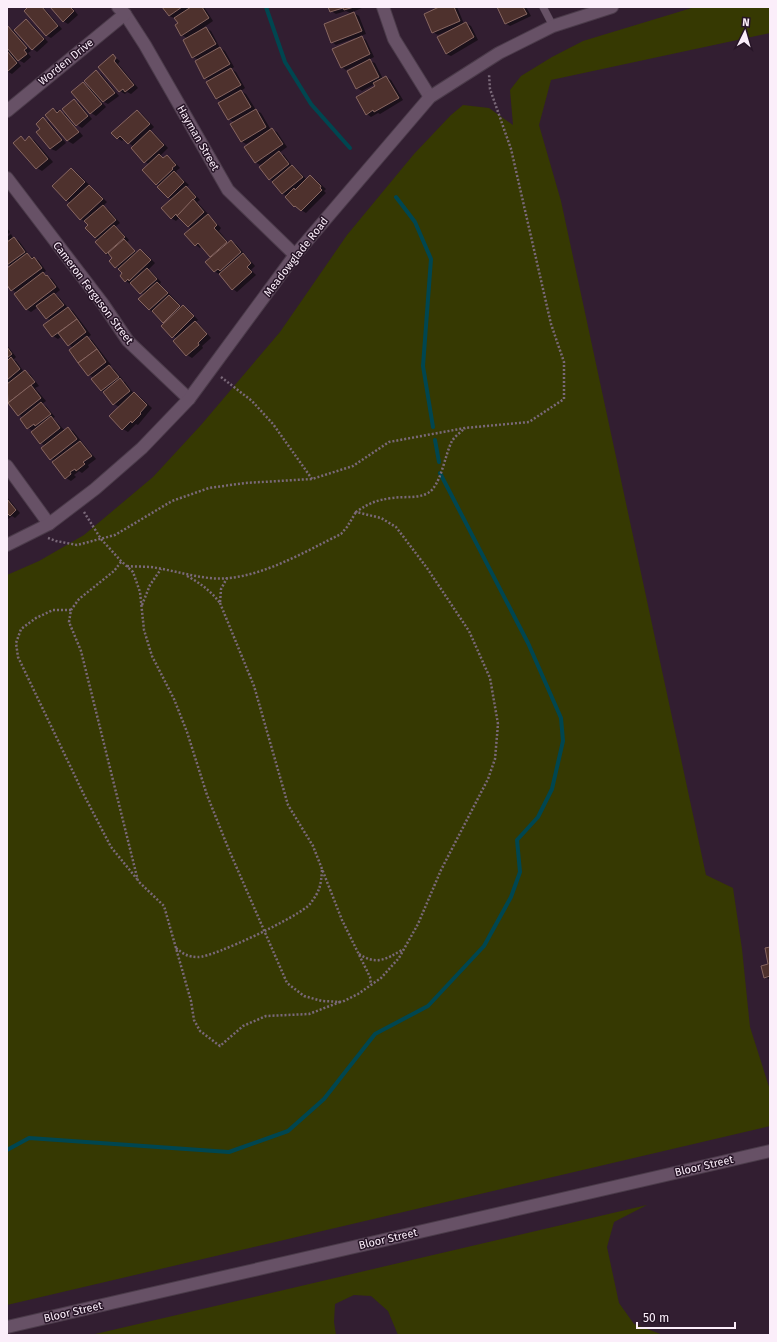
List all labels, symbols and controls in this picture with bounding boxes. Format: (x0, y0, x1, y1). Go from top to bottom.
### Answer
north arrow (725, 12, 765, 52)
text: N (742, 16, 750, 29)
street label: Worden Drive (36, 36, 96, 88)
street label: Hayman Street (174, 103, 222, 173)
street label: Meadowglade Road (261, 215, 331, 299)
street label: Cameron Ferguson Street (50, 239, 136, 347)
street label: Bloor Street (673, 1153, 735, 1179)
street label: Bloor Street (357, 1226, 419, 1252)
street label: Bloor Street (42, 1299, 104, 1325)
scale bar (637, 1304, 735, 1330)
text: 50 m (643, 1311, 669, 1325)

